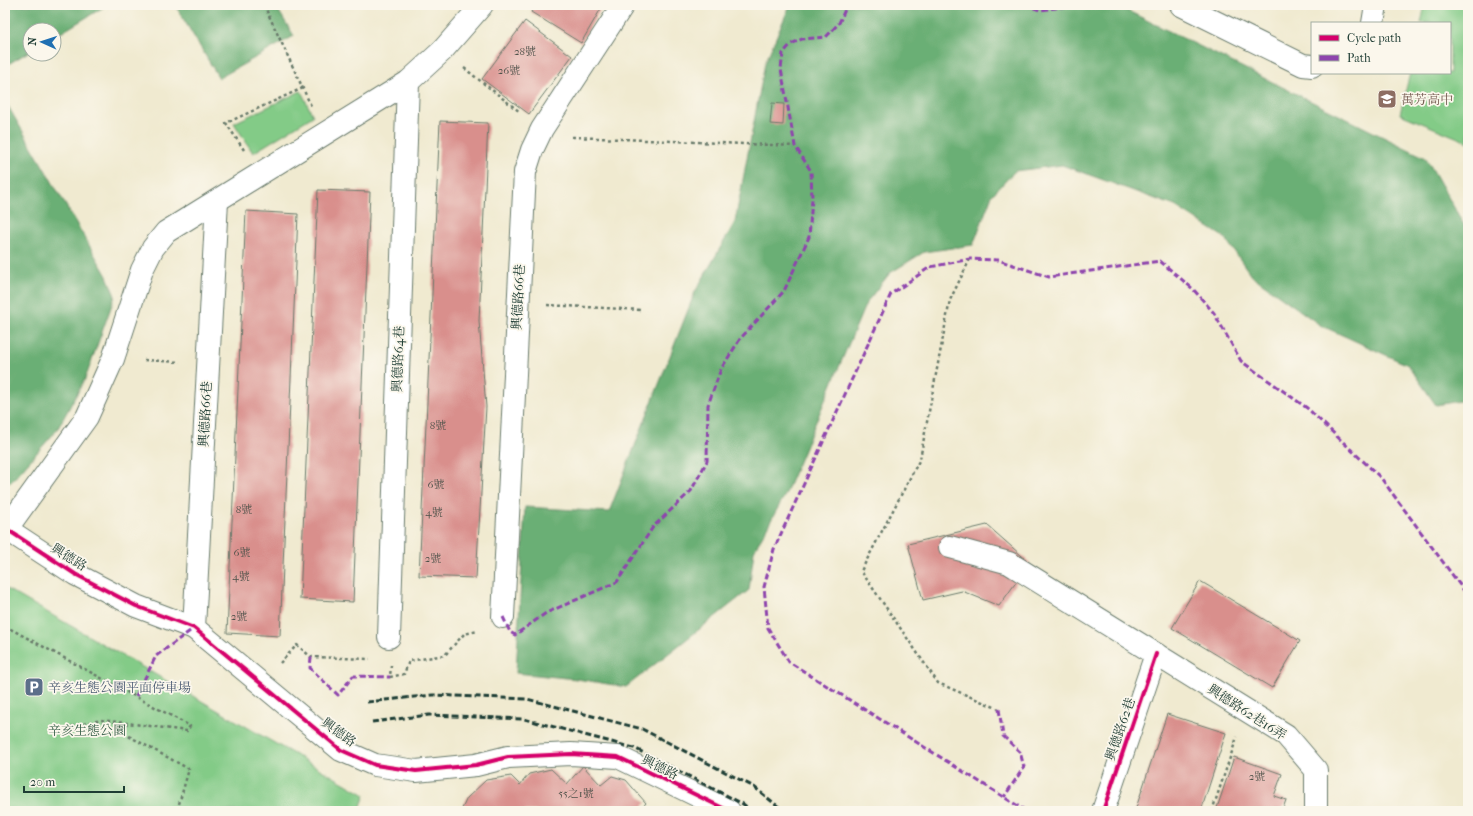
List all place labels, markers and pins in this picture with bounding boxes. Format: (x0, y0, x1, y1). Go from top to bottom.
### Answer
school or university icon: 萬芳高中 (1376, 88, 1398, 110)
place label: 萬芳高中 (1401, 92, 1453, 107)
parking icon: 辛亥生態公園平面停車場 (23, 676, 45, 698)
place label: 辛亥生態公園平面停車場 (48, 680, 191, 695)

